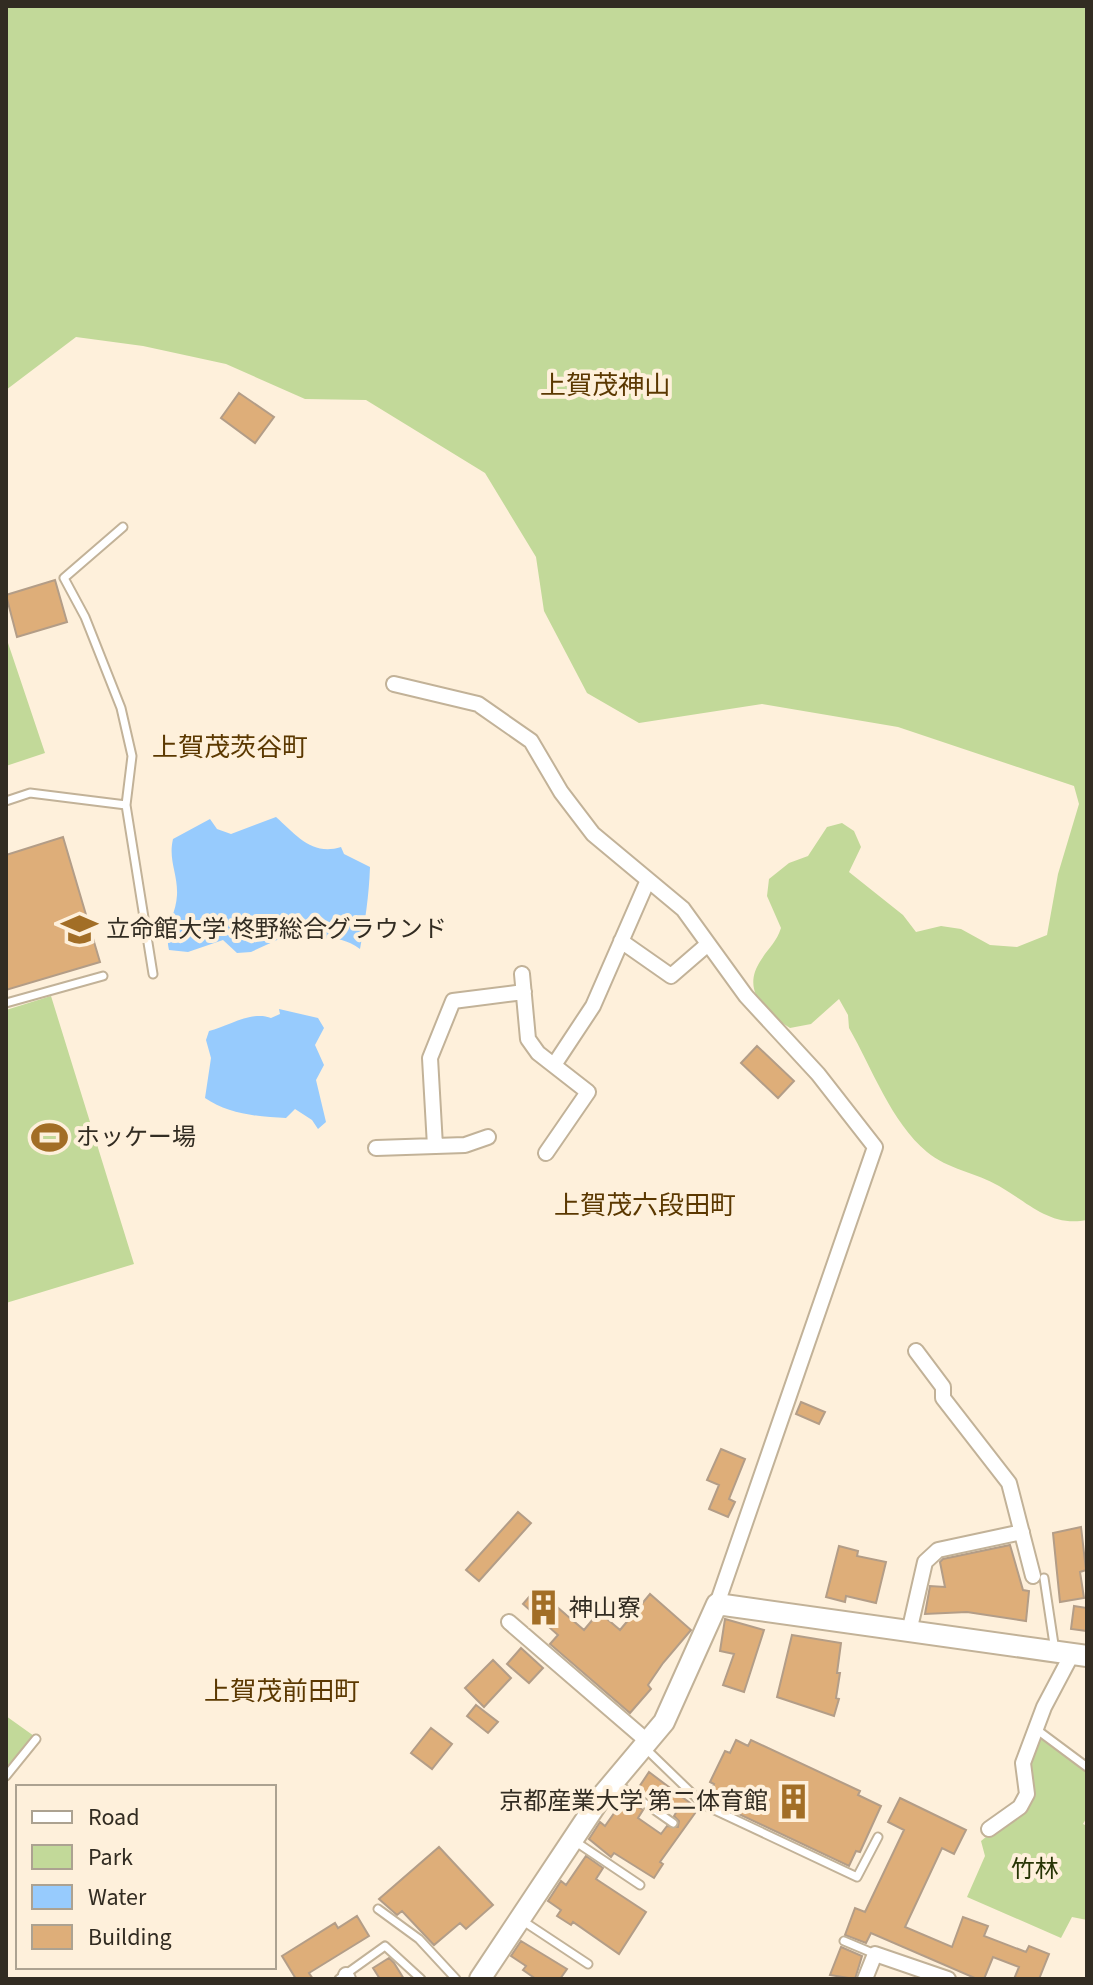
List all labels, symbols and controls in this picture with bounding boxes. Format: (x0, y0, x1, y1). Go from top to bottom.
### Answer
district label: 上賀茂神山 (540, 367, 670, 404)
district label: 上賀茂茨谷町 (152, 729, 308, 766)
school or university icon: 立命館大学 柊野総合グラウンド (61, 910, 99, 948)
place label: 立命館大学 柊野総合グラウンド (106, 912, 447, 947)
sports icon: ホッケー場 (31, 1118, 69, 1156)
place label: ホッケー場 (76, 1120, 196, 1155)
district label: 上賀茂六段田町 (554, 1187, 736, 1224)
building icon: 神山寮 (524, 1589, 562, 1627)
place label: 神山寮 (569, 1591, 641, 1626)
district label: 上賀茂前田町 (204, 1673, 360, 1710)
building icon: 京都産業大学 第二体育館 (775, 1782, 813, 1820)
place label: 京都産業大学 第二体育館 (499, 1784, 768, 1819)
legend (16, 1785, 276, 1969)
text: Road (88, 1800, 140, 1835)
text: Park (88, 1840, 133, 1875)
park label: 竹林 (1011, 1852, 1059, 1887)
text: Water (88, 1880, 147, 1915)
text: Building (88, 1920, 172, 1955)

